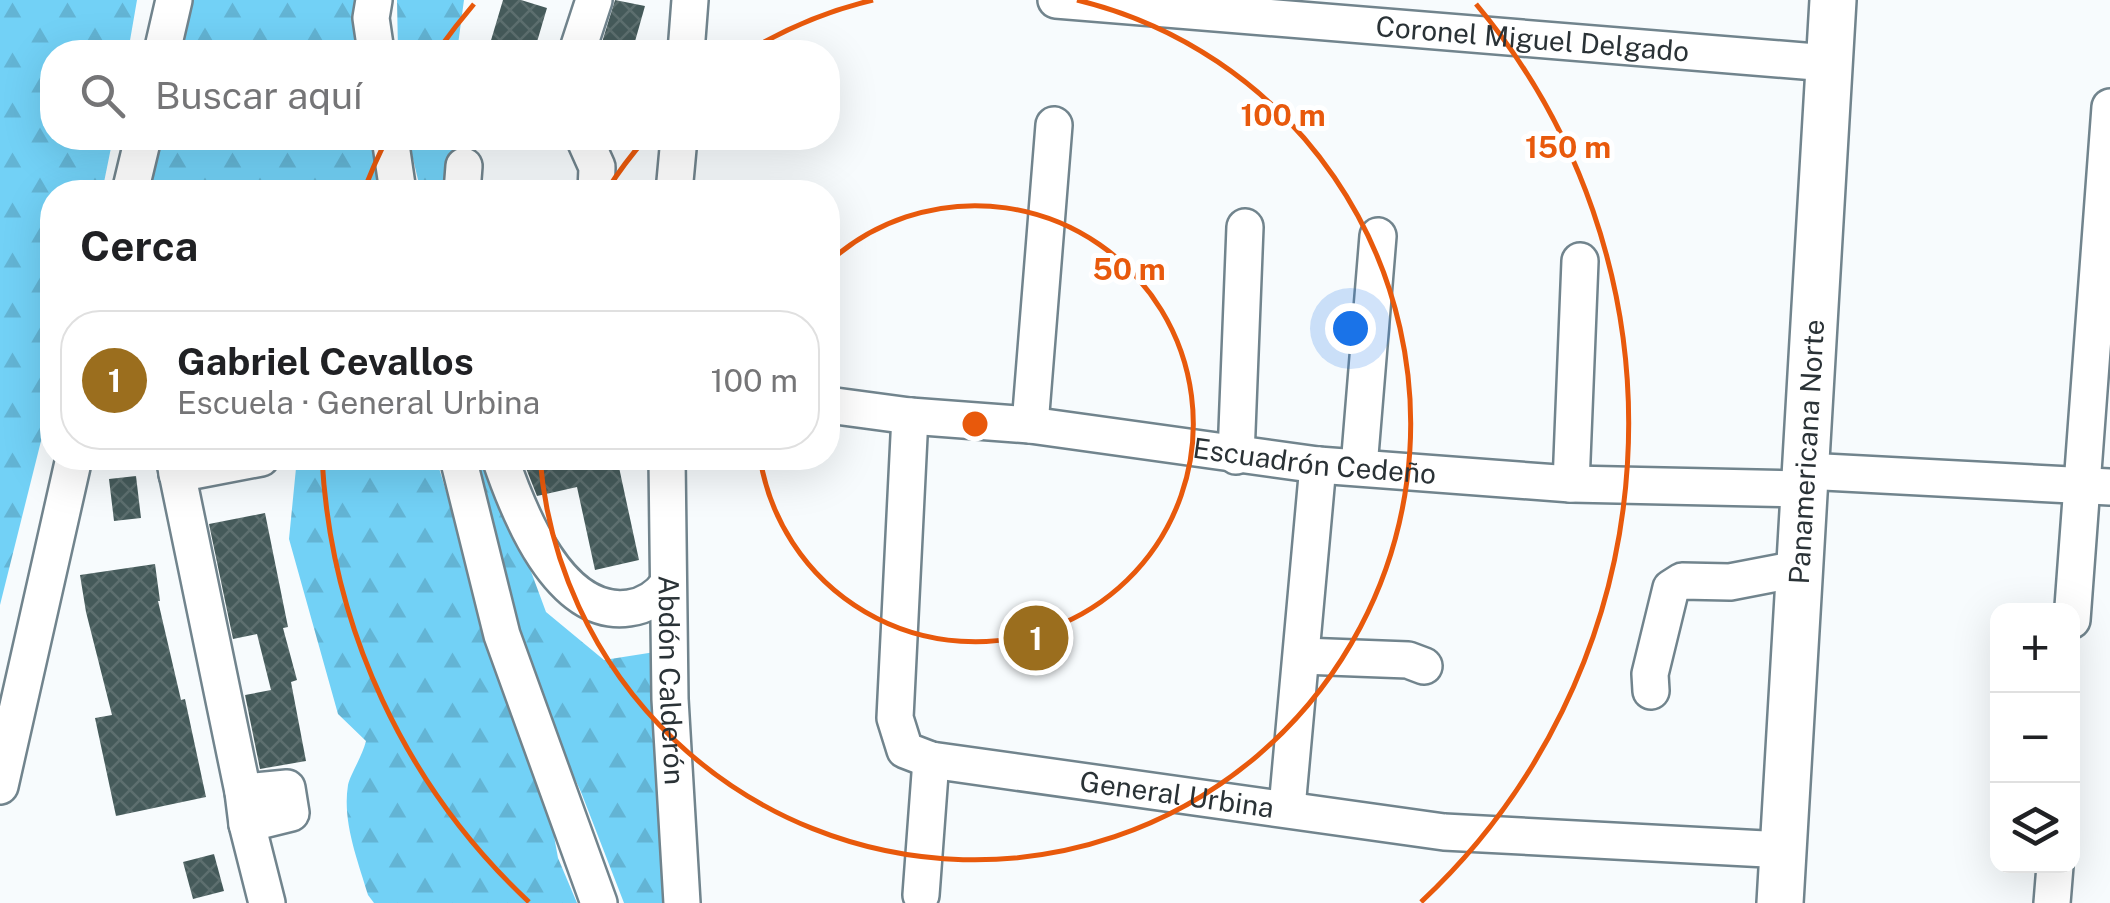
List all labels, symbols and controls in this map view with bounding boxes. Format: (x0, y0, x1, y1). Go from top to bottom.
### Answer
street label: Coronel Miguel Delgado (1374, 9, 1690, 68)
search box (40, 40, 840, 150)
icon: search (75, 68, 130, 123)
text: Buscar aquí (155, 73, 362, 118)
text: 100 m (1240, 97, 1326, 133)
text: 150 m (1525, 129, 1611, 165)
text: Cerca (80, 221, 198, 270)
text: 50 m (1092, 251, 1166, 287)
your location (1325, 303, 1376, 354)
street label: Panamericana Norte (1782, 318, 1830, 585)
text: Gabriel Cevallos (177, 339, 474, 384)
text: 1 (108, 362, 121, 399)
text: 100 m (711, 362, 798, 399)
text: Escuela · General Urbina (177, 384, 540, 421)
centre of rings (957, 406, 993, 442)
street label: Escuadrón Cedeño (1191, 431, 1437, 490)
street label: Abdón Calderón (652, 575, 692, 786)
pin: 1 (1004, 600, 1068, 676)
map controls (1990, 603, 2080, 873)
button: + (1990, 603, 2080, 693)
button: − (1990, 693, 2080, 783)
street label: General Urbina (1078, 764, 1276, 824)
button: layers (1990, 783, 2080, 873)

